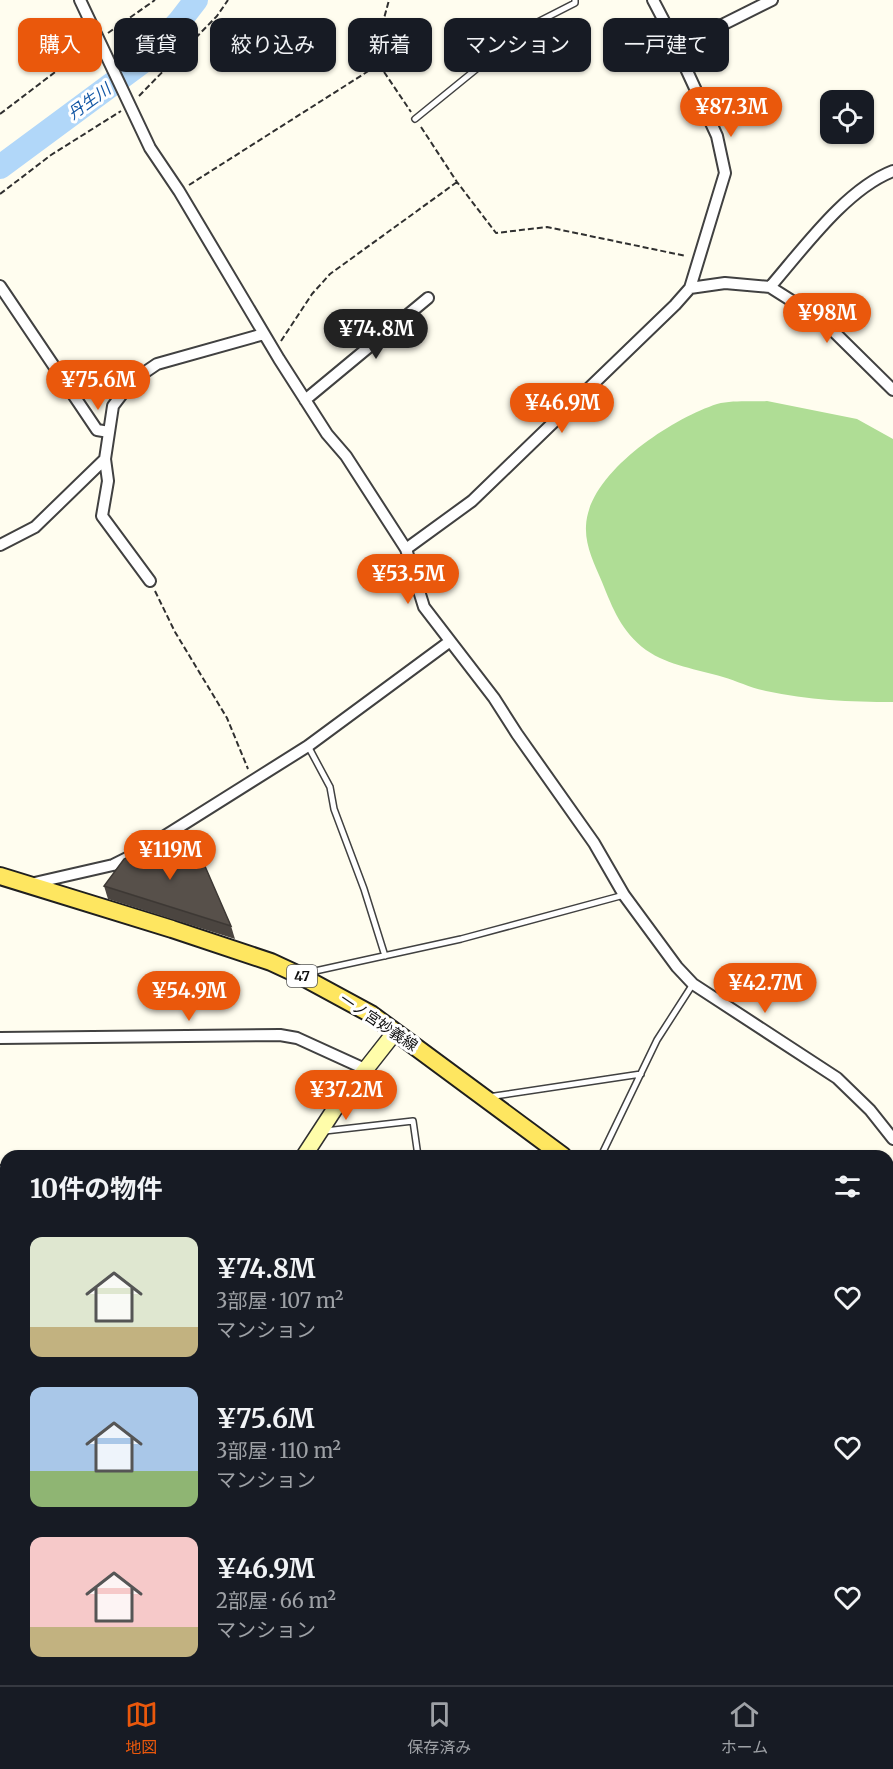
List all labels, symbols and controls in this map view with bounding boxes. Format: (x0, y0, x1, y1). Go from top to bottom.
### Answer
chip: 購入 (18, 18, 102, 72)
chip: 賃貸 (114, 18, 198, 72)
chip: 絞り込み (210, 18, 336, 72)
chip: 新着 (348, 18, 432, 72)
chip: マンション (444, 18, 591, 72)
chip: 一戸建て (603, 18, 729, 72)
water label: 丹生川 (64, 78, 116, 123)
pin: ¥87.3M (682, 87, 780, 138)
map controls (820, 90, 874, 144)
button: locate (820, 90, 874, 144)
text: ¥87.3M (694, 94, 768, 119)
pin: ¥98M (791, 293, 863, 344)
text: ¥98M (797, 300, 857, 325)
pin: ¥74.8M (327, 309, 425, 360)
text: ¥74.8M (338, 316, 414, 341)
pin: ¥75.6M (49, 360, 147, 411)
text: ¥75.6M (60, 367, 136, 392)
pin: ¥46.9M (513, 383, 611, 434)
text: ¥46.9M (524, 390, 600, 415)
pin: ¥53.5M (359, 554, 457, 605)
text: ¥53.5M (371, 561, 445, 586)
pin: ¥119M (128, 830, 212, 881)
text: ¥119M (138, 837, 202, 862)
pin: ¥42.7M (716, 963, 814, 1014)
road number: 47 (287, 965, 317, 987)
text: ¥42.7M (728, 970, 802, 995)
pin: ¥54.9M (140, 971, 238, 1022)
text: ¥54.9M (151, 978, 227, 1003)
street label: 一ノ宮妙義線 (336, 989, 422, 1055)
pin: ¥37.2M (297, 1070, 395, 1121)
text: ¥37.2M (309, 1077, 383, 1102)
icon: filters (831, 1170, 864, 1203)
text: 10件の物件 (30, 1172, 162, 1205)
text: ¥74.8M (216, 1252, 315, 1285)
icon: home (78, 1261, 150, 1333)
icon: heart (831, 1281, 864, 1314)
text: 3部屋 · 107 m² (216, 1288, 343, 1313)
text: マンション (216, 1317, 316, 1342)
text: ¥75.6M (216, 1402, 314, 1435)
icon: home (78, 1411, 150, 1483)
icon: heart (831, 1431, 864, 1464)
text: 3部屋 · 110 m² (216, 1438, 341, 1463)
text: マンション (216, 1467, 316, 1492)
text: ¥46.9M (216, 1552, 315, 1585)
icon: home (78, 1561, 150, 1633)
icon: heart (831, 1581, 864, 1614)
text: 2部屋 · 66 m² (216, 1588, 336, 1613)
text: マンション (216, 1617, 316, 1642)
tab: 地図 (125, 1698, 158, 1758)
tab: 保存済み (407, 1698, 471, 1758)
tab: ホーム (721, 1698, 768, 1758)

